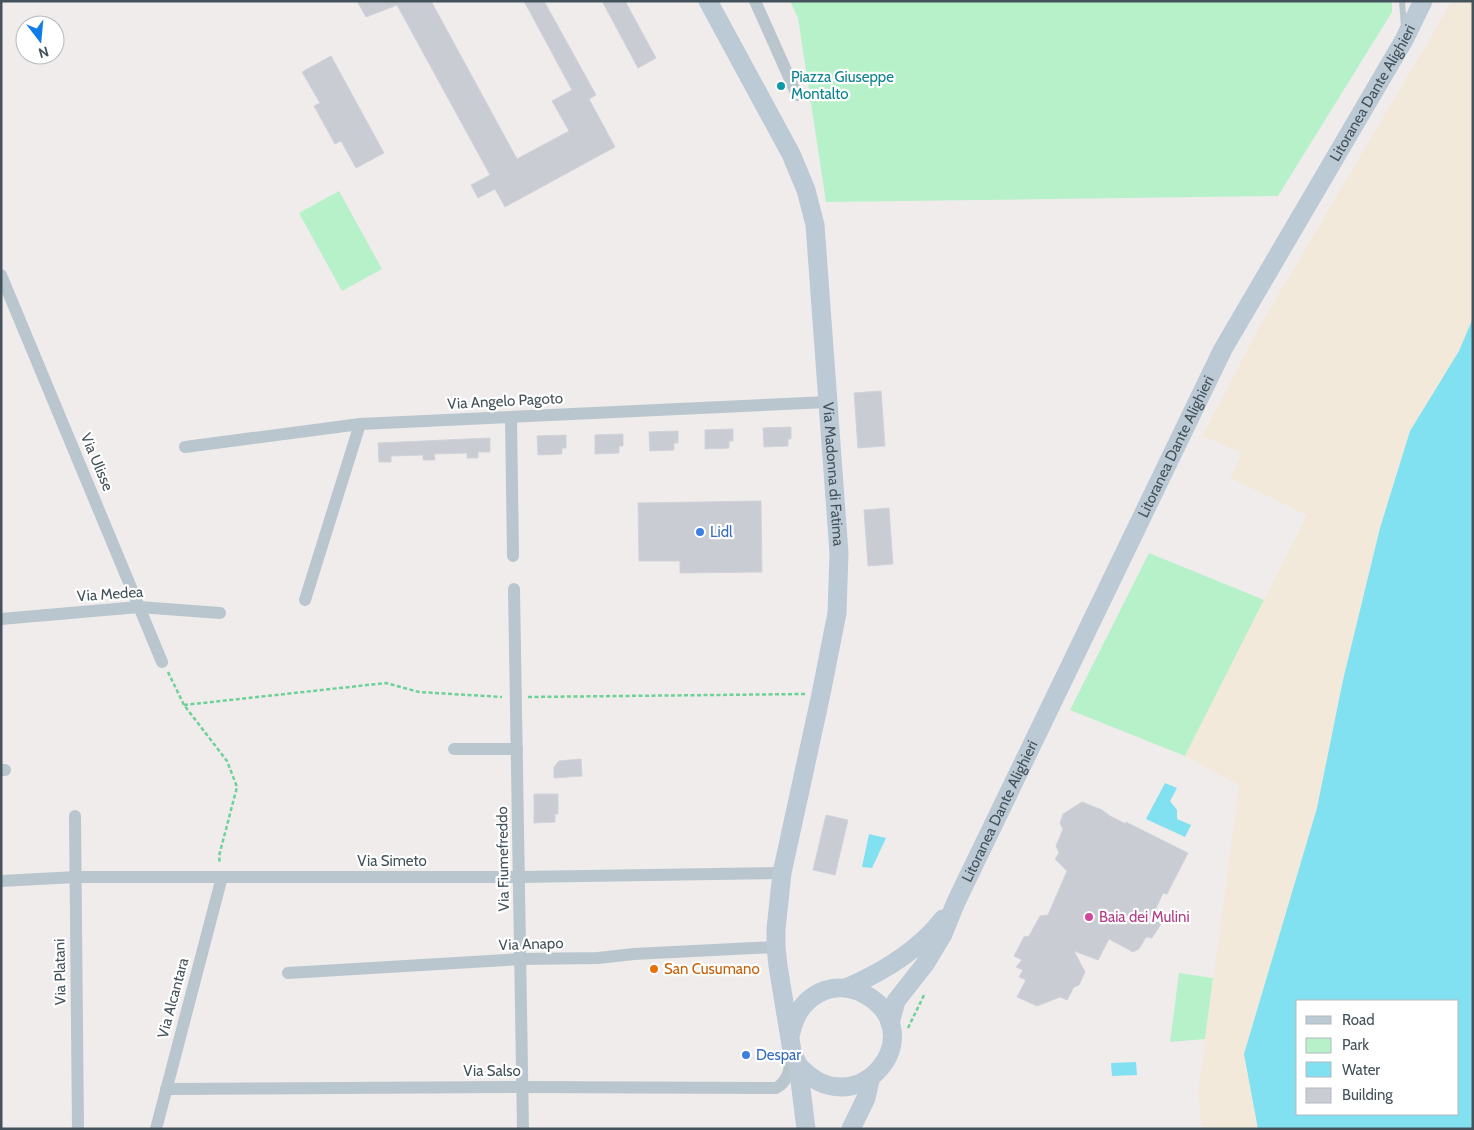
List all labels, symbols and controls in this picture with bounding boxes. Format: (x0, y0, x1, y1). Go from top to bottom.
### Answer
north arrow (15, 15, 65, 65)
street label: Litoranea Dante Alighieri (1326, 22, 1419, 165)
text: N (36, 42, 51, 63)
place label: Piazza Giuseppe Montalto (791, 68, 894, 103)
marker: Piazza Giuseppe Montalto (775, 80, 787, 92)
street label: Litoranea Dante Alighieri (1134, 373, 1218, 520)
street label: Via Angelo Pagoto (447, 389, 563, 413)
street label: Via Madonna di Fatima (819, 401, 848, 548)
street label: Via Ulisse (77, 430, 117, 494)
place label: Lidl (710, 523, 733, 541)
marker: Lidl (694, 526, 706, 538)
street label: Via Medea (76, 583, 145, 605)
street label: Litoranea Dante Alighieri (958, 738, 1042, 885)
street label: Via Fiumefreddo (493, 806, 513, 912)
street label: Via Simeto (357, 852, 427, 870)
place label: Baia dei Mulini (1099, 908, 1190, 926)
marker: Baia dei Mulini (1083, 911, 1095, 923)
street label: Via Anapo (498, 934, 564, 954)
street label: Via Platani (50, 939, 70, 1005)
street label: Via Alcantara (154, 955, 193, 1040)
place label: San Cusumano (664, 960, 760, 978)
marker: San Cusumano (648, 963, 660, 975)
legend (1296, 1000, 1459, 1115)
text: Road (1342, 1011, 1375, 1029)
text: Park (1342, 1036, 1369, 1054)
place label: Despar (756, 1046, 801, 1064)
marker: Despar (740, 1049, 752, 1061)
text: Water (1342, 1061, 1380, 1079)
street label: Via Salso (463, 1062, 521, 1080)
text: Building (1342, 1086, 1393, 1104)

